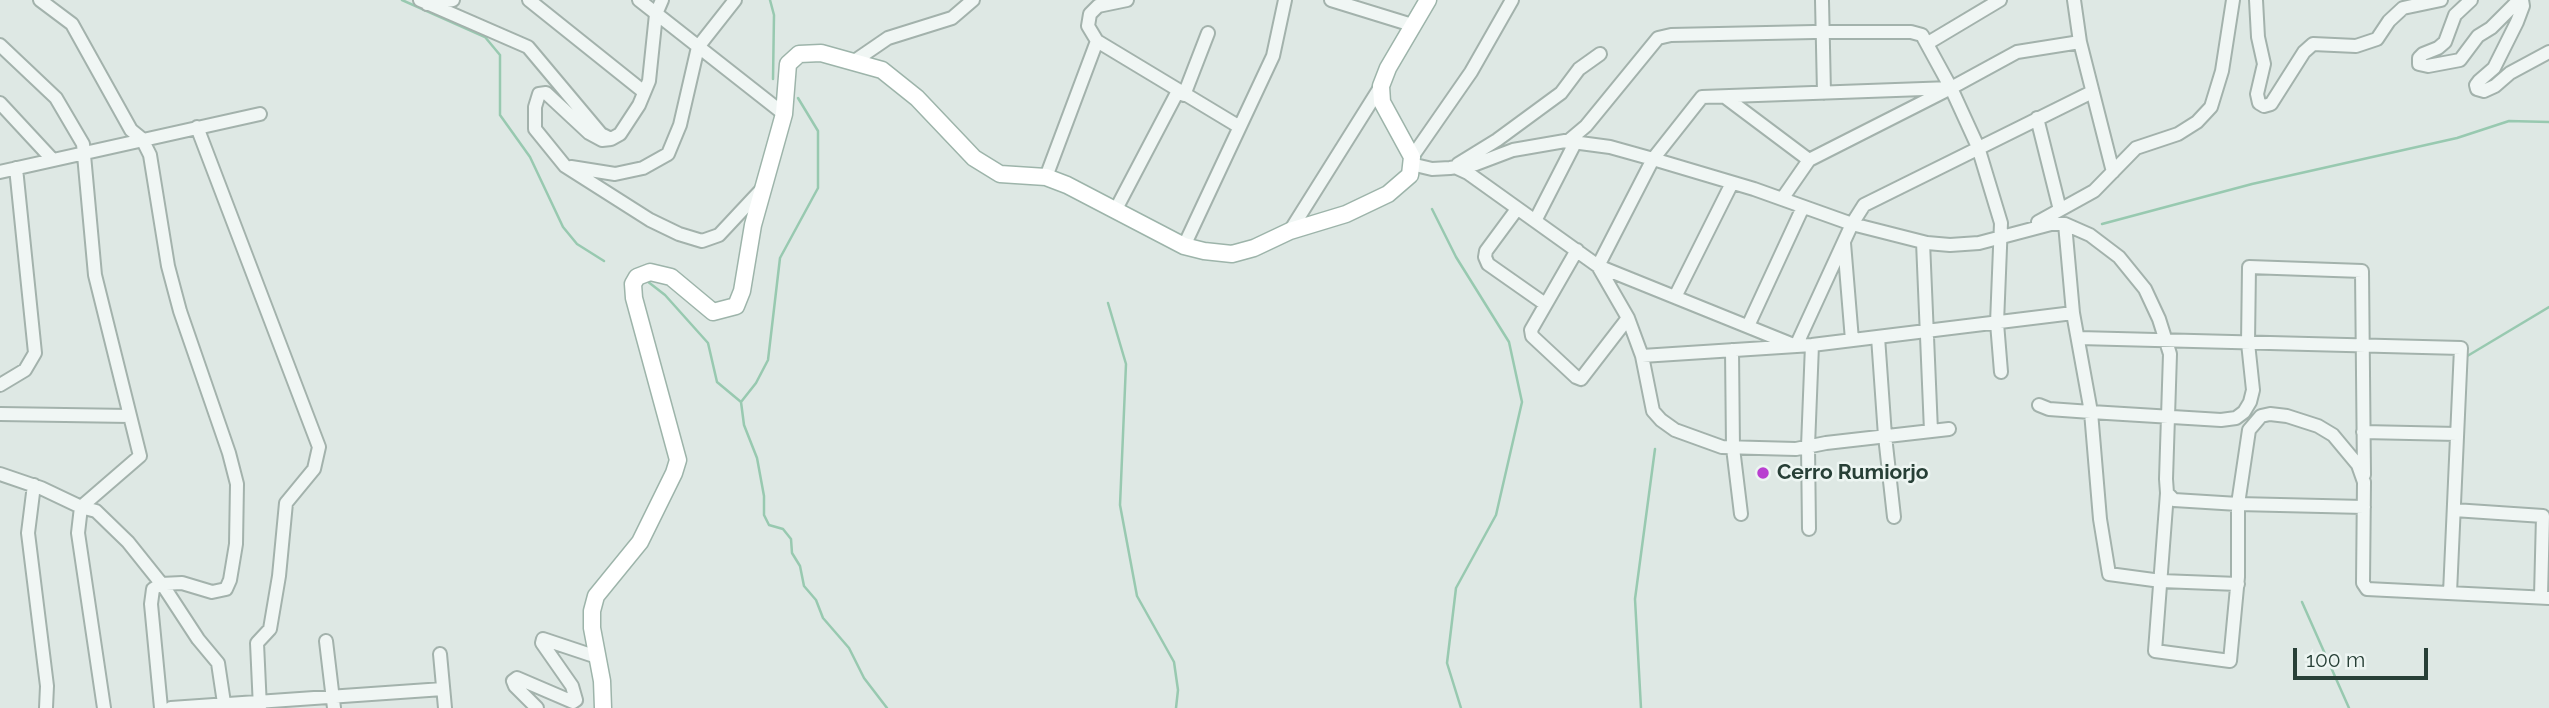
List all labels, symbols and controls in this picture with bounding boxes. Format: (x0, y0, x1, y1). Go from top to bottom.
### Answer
place label: Cerro Rumiorjo (1777, 460, 1929, 486)
marker: Cerro Rumiorjo (1755, 465, 1771, 481)
scale bar (2297, 634, 2432, 678)
text: 100 m (2306, 647, 2365, 672)

